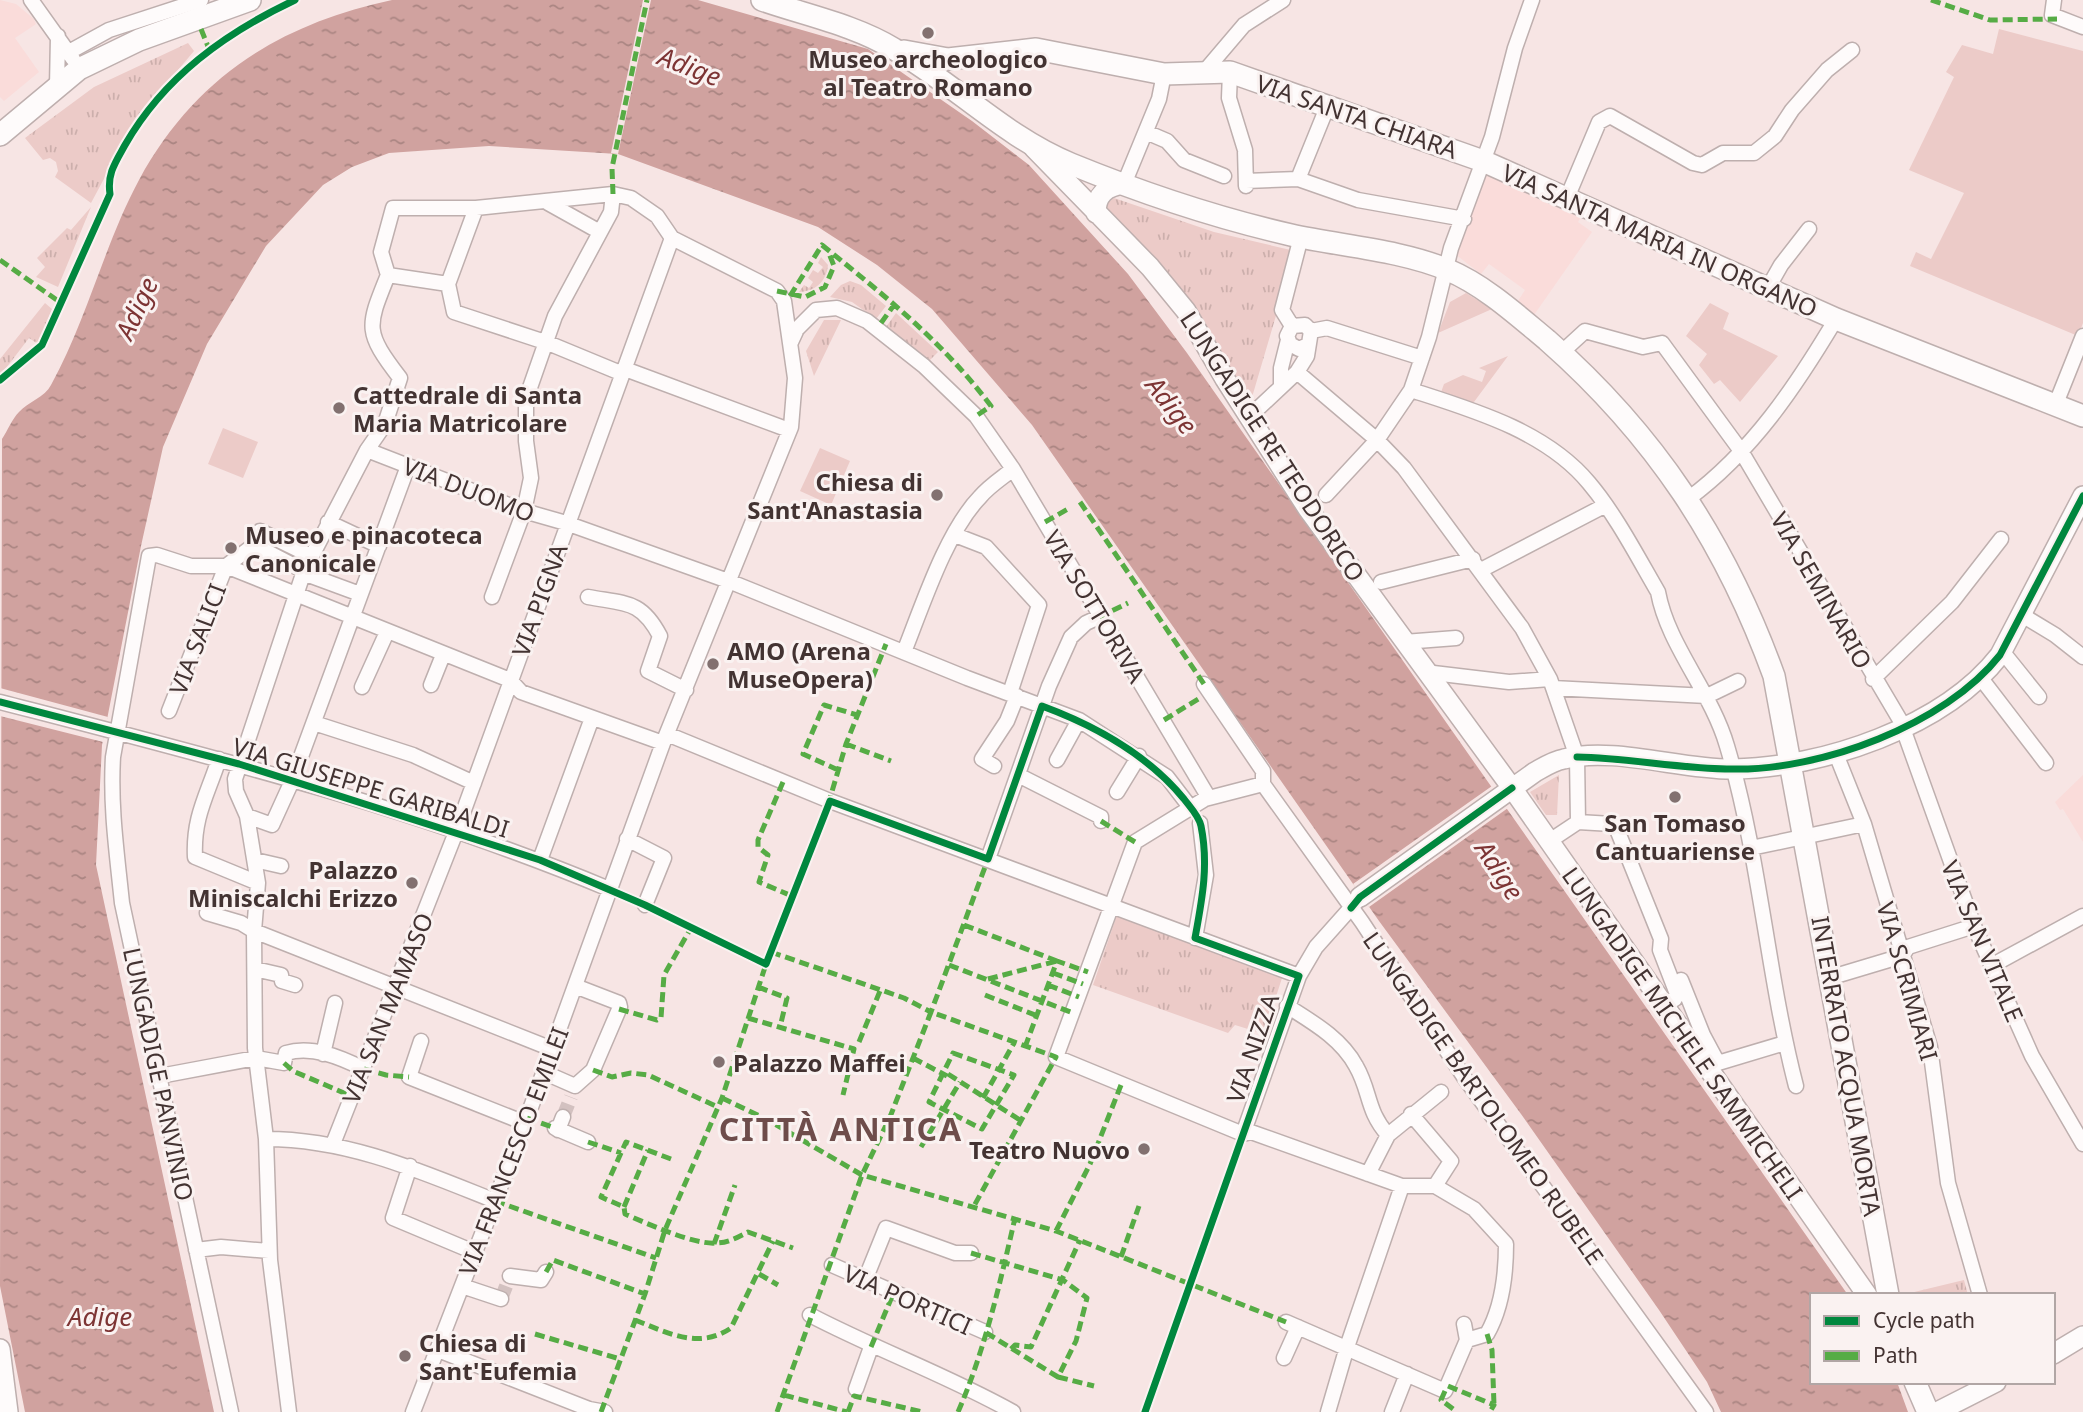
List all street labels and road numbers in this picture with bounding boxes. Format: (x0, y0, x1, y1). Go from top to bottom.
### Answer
street label: VIA SANTA CHIARA (1252, 66, 1463, 166)
street label: VIA SANTA MARIA IN ORGANO (1497, 155, 1823, 325)
street label: LUNGADIGE RE TEODORICO (1173, 304, 1373, 588)
street label: VIA DUOMO (398, 449, 540, 529)
street label: VIA SEMINARIO (1764, 506, 1880, 674)
street label: VIA SOTTORIVA (1036, 524, 1154, 689)
street label: VIA PIGNA (503, 538, 575, 661)
street label: VIA SALICI (161, 579, 233, 699)
street label: VIA GIUSEPPE GARIBALDI (229, 729, 513, 845)
street label: VIA SAN VITALE (1934, 855, 2032, 1027)
street label: LUNGADIGE MICHELE SAMMICHELI (1555, 860, 1811, 1206)
street label: VIA SCRIMIARI (1870, 898, 1946, 1064)
street label: VIA SAN MAMASO (334, 908, 440, 1108)
street label: INTERRATO ACQUA MORTA (1804, 913, 1890, 1219)
street label: LUNGADIGE BARTOLOMEO RUBELE (1356, 925, 1612, 1271)
street label: LUNGADIGE PANVINIO (116, 944, 202, 1204)
street label: VIA NIZZA (1218, 988, 1286, 1107)
street label: VIA FRANCESCO EMILEI (450, 1022, 576, 1280)
street label: VIA PORTICI (839, 1256, 977, 1342)

